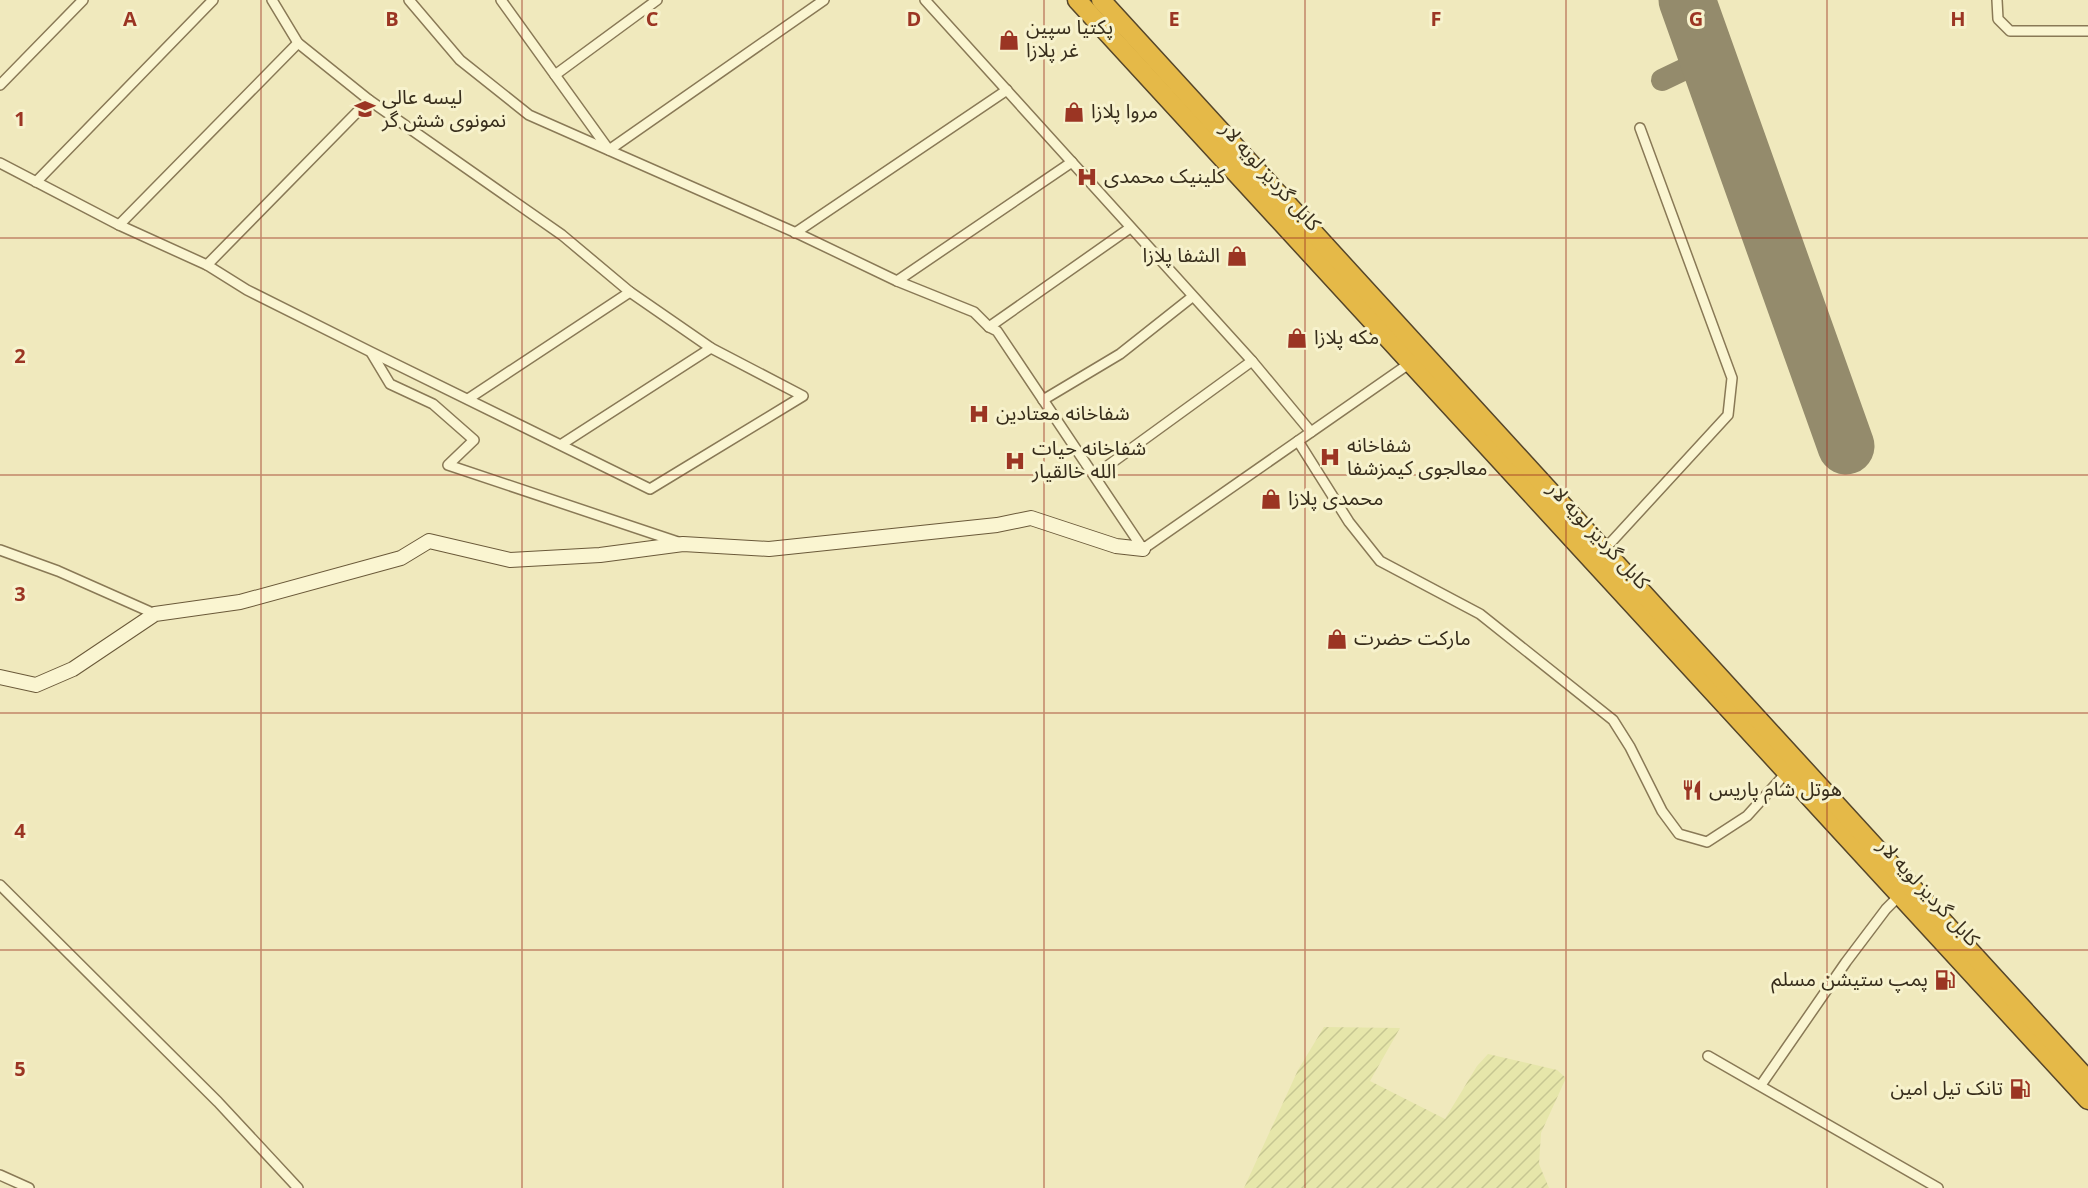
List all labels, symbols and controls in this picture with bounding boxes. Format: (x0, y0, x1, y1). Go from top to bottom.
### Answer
text: A (123, 0, 137, 41)
text: B (385, 0, 399, 41)
text: C (646, 0, 659, 41)
text: D (907, 0, 921, 41)
text: E (1168, 0, 1180, 41)
text: F (1431, 0, 1441, 41)
text: G (1689, 0, 1703, 41)
text: H (1950, 0, 1966, 41)
place label: پکتیا سپین غر پلازا (1026, 7, 1113, 72)
shop icon: پکتیا سپین غر پلازا (997, 28, 1021, 52)
place label: لیسه عالی نمونوی شش گر (381, 77, 506, 142)
place label: مروا پلازا (1091, 91, 1158, 133)
school or university icon: لیسه عالی نمونوی شش گر (353, 97, 377, 121)
text: 1 (14, 99, 26, 141)
shop icon: مروا پلازا (1062, 100, 1086, 124)
street label: کابل گردیز لویه لار (1208, 111, 1332, 243)
place label: کلینیک محمدی (1104, 156, 1226, 198)
hospital icon: کلینیک محمدی (1075, 165, 1099, 189)
place label: الشفا پلازا (1143, 235, 1220, 277)
shop icon: الشفا پلازا (1225, 244, 1249, 268)
place label: مکه پلازا (1314, 317, 1379, 359)
shop icon: مکه پلازا (1285, 326, 1309, 350)
text: 2 (14, 336, 26, 378)
place label: شفاخانه معتادین (996, 393, 1130, 435)
hospital icon: شفاخانه معتادین (967, 402, 991, 426)
place label: شفاخانه معالجوی کیمزشفا (1347, 425, 1488, 490)
place label: شفاخانه حیات الله خالقیار (1031, 428, 1146, 493)
hospital icon: شفاخانه معالجوی کیمزشفا (1318, 445, 1342, 469)
hospital icon: شفاخانه حیات الله خالقیار (1003, 449, 1027, 473)
street label: کابل گردیز لویه لار (1535, 470, 1661, 601)
place label: محمدی پلازا (1288, 478, 1383, 520)
shop icon: محمدی پلازا (1259, 487, 1283, 511)
text: 3 (14, 574, 26, 616)
place label: مارکت حضرت (1354, 618, 1471, 660)
shop icon: مارکت حضرت (1325, 627, 1349, 651)
place label: هوتل شام پاریس (1709, 769, 1842, 811)
restaurant icon: هوتل شام پاریس (1680, 778, 1704, 802)
text: 4 (14, 811, 26, 853)
street label: کابل گردیز لویه لار (1865, 827, 1991, 958)
place label: پمپ ستیشن مسلم (1771, 959, 1928, 1001)
fuel station icon: پمپ ستیشن مسلم (1933, 968, 1957, 992)
text: 5 (14, 1049, 26, 1091)
place label: تانک تیل امین (1891, 1068, 2003, 1110)
fuel station icon: تانک تیل امین (2008, 1077, 2032, 1101)

